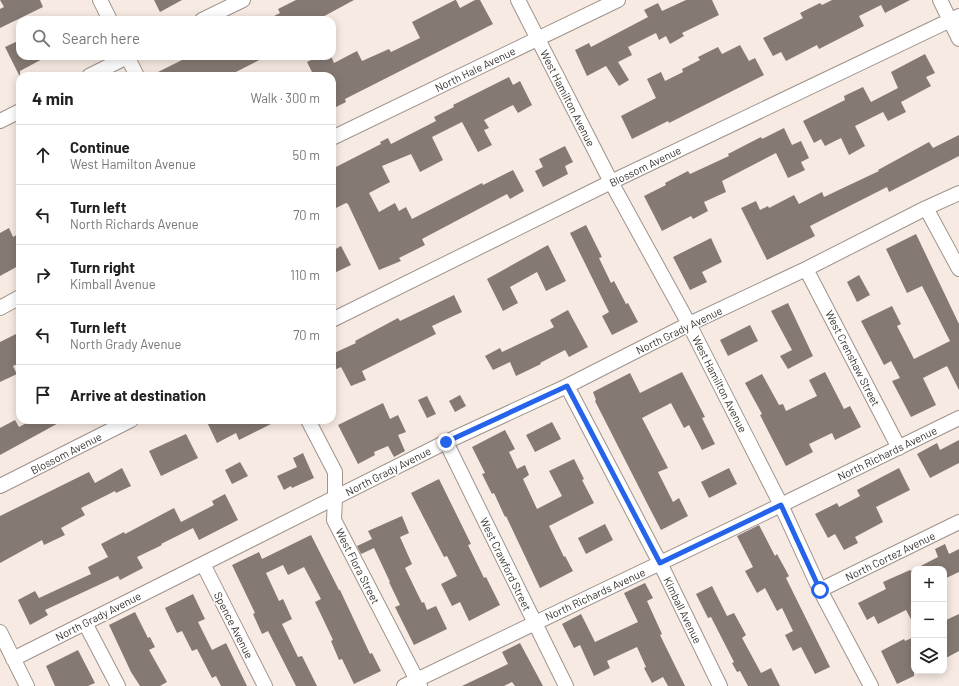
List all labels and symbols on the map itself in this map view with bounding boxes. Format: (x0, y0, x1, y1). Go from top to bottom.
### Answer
street label: North Hale Avenue (433, 44, 518, 94)
street label: West Hamilton Avenue (538, 48, 598, 149)
street label: Blossom Avenue (607, 143, 683, 189)
street label: North Grady Avenue (634, 303, 724, 357)
street label: West Crenshaw Street (823, 308, 883, 408)
street label: West Hamilton Avenue (690, 334, 750, 435)
street label: North Richards Avenue (835, 423, 939, 483)
street label: Blossom Avenue (28, 429, 104, 477)
route end (437, 433, 455, 451)
street label: North Grady Avenue (343, 444, 433, 498)
street label: West Crawford Street (478, 515, 534, 613)
street label: West Flora Street (333, 526, 383, 606)
street label: North Cortez Avenue (843, 529, 937, 583)
street label: North Richards Avenue (543, 565, 647, 623)
street label: Kimball Avenue (661, 575, 705, 646)
route start (811, 581, 829, 599)
street label: North Grady Avenue (53, 589, 143, 643)
street label: Spence Avenue (212, 590, 256, 661)

